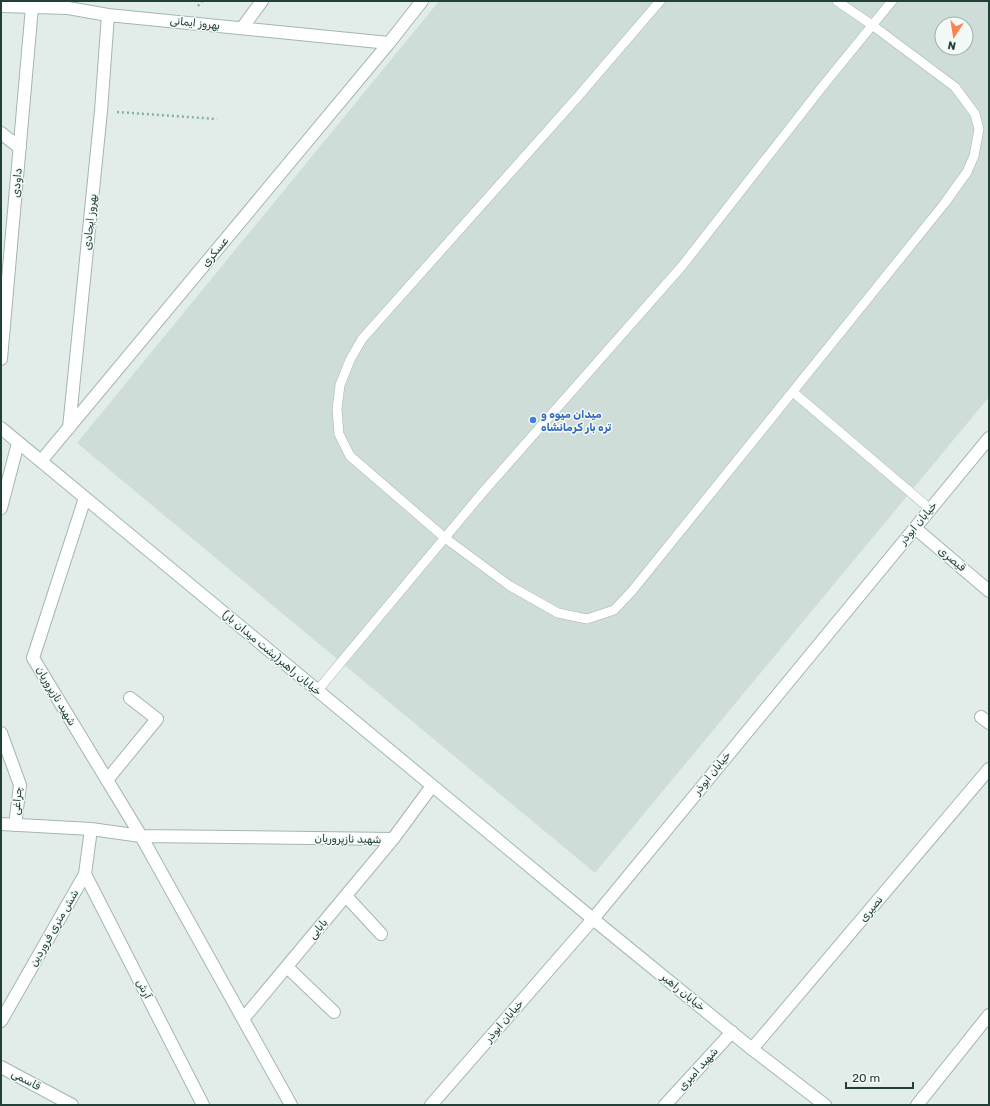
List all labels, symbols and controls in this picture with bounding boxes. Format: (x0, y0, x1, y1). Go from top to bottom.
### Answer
street label: بهروز ایمانی (169, 14, 221, 33)
north arrow (934, 16, 974, 56)
text: N (947, 38, 957, 52)
street label: داودی (9, 168, 26, 198)
street label: بهروز ایجادی (81, 193, 100, 251)
street label: عسکری (199, 234, 231, 269)
place label: میدان میوه و تره بار کرمانشاه (541, 408, 612, 434)
marker: میدان میوه و تره بار کرمانشاه (528, 415, 538, 425)
street label: خیابان ابوذر (896, 499, 941, 549)
street label: قیصری (936, 544, 968, 574)
street label: خیابان راهبر(پشت میدان بار) (219, 608, 325, 699)
street label: شهید نازپروریان (32, 664, 79, 729)
street label: خیابان ابوذر (690, 748, 734, 799)
street label: چراغی (9, 786, 25, 816)
street label: شهید نازپروریان (314, 832, 382, 847)
street label: شش متری فروردین (27, 887, 82, 969)
street label: نصیری (856, 893, 886, 925)
street label: بابایی (306, 916, 330, 942)
street label: خیابان راهبر (658, 970, 708, 1014)
street label: آرش (134, 977, 155, 1002)
street label: خیابان ابوذر (481, 997, 527, 1046)
street label: شهید امیری (675, 1045, 721, 1093)
scale bar (846, 1064, 913, 1090)
street label: قاسمی (9, 1067, 43, 1093)
text: 20 m (852, 1071, 880, 1085)

